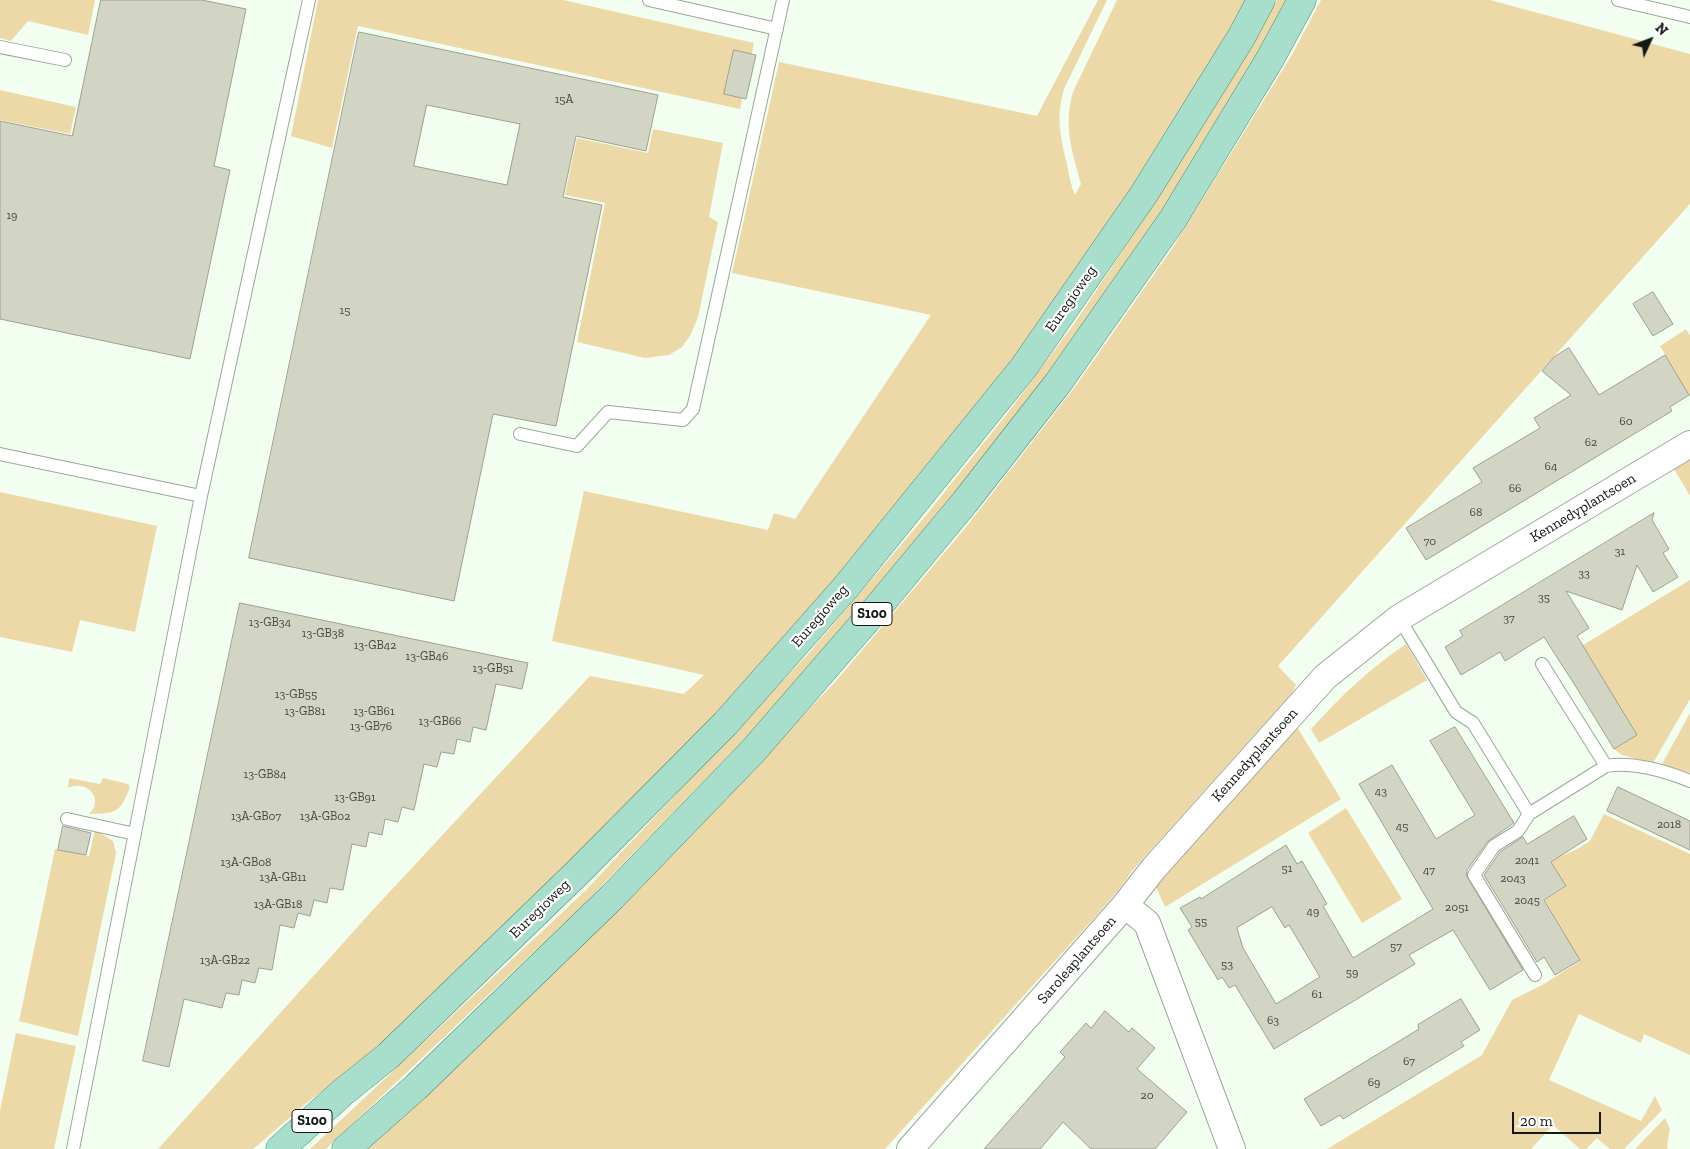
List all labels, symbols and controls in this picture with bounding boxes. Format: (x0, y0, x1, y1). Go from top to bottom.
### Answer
north arrow (1625, 15, 1675, 65)
text: N (1651, 20, 1671, 39)
house number: 15A (555, 93, 573, 107)
house number: 19 (7, 209, 17, 223)
street label: Euregioweg (1042, 262, 1100, 336)
house number: 15 (340, 304, 350, 318)
house number: 60 (1619, 415, 1633, 429)
house number: 62 (1585, 436, 1597, 450)
house number: 64 (1545, 460, 1557, 474)
street label: Kennedyplantsoen (1527, 469, 1639, 547)
house number: 66 (1509, 482, 1521, 496)
house number: 68 (1470, 506, 1482, 520)
house number: 70 (1424, 535, 1436, 549)
house number: 31 (1615, 545, 1625, 559)
house number: 33 (1578, 567, 1590, 581)
street label: Euregioweg (788, 581, 852, 651)
house number: 35 (1538, 591, 1550, 605)
road number: S100 (852, 602, 892, 626)
house number: 37 (1503, 612, 1515, 626)
house number: 13-GB34 (249, 616, 291, 630)
house number: 13-GB38 (302, 627, 344, 641)
house number: 13-GB42 (354, 639, 396, 653)
house number: 13-GB46 (406, 650, 448, 664)
house number: 13-GB51 (473, 662, 513, 676)
house number: 13-GB55 (275, 688, 317, 702)
street label: Kennedyplantsoen (1208, 704, 1302, 806)
house number: 13-GB81 (284, 705, 326, 719)
house number: 13-GB61 (353, 705, 395, 719)
house number: 13-GB66 (419, 715, 461, 729)
house number: 13-GB76 (350, 720, 392, 734)
house number: 13-GB84 (244, 768, 286, 782)
house number: 43 (1375, 785, 1387, 799)
house number: 13-GB91 (334, 791, 376, 805)
house number: 13A-GB07 (231, 810, 281, 824)
house number: 13A-GB02 (300, 810, 350, 824)
house number: 2018 (1657, 818, 1681, 832)
house number: 45 (1396, 820, 1408, 834)
house number: 2041 (1515, 854, 1539, 868)
house number: 13A-GB08 (221, 856, 271, 870)
house number: 51 (1282, 862, 1292, 876)
house number: 47 (1423, 864, 1435, 878)
house number: 13A-GB11 (260, 871, 306, 885)
house number: 2043 (1500, 872, 1526, 886)
street label: Euregioweg (506, 876, 574, 942)
house number: 2045 (1514, 894, 1540, 908)
house number: 13A-GB18 (254, 898, 302, 912)
house number: 2051 (1445, 901, 1469, 915)
house number: 49 (1307, 905, 1319, 919)
street label: Saroleaplantsoen (1034, 912, 1120, 1008)
house number: 55 (1195, 915, 1207, 929)
house number: 57 (1390, 940, 1402, 954)
house number: 13A-GB22 (200, 954, 250, 968)
house number: 53 (1221, 958, 1233, 972)
house number: 59 (1346, 966, 1358, 980)
house number: 61 (1312, 988, 1322, 1002)
house number: 63 (1267, 1014, 1279, 1028)
house number: 67 (1403, 1055, 1415, 1069)
house number: 69 (1368, 1076, 1380, 1090)
house number: 20 (1140, 1089, 1154, 1103)
scale bar (1515, 1102, 1604, 1134)
road number: S100 (292, 1110, 332, 1132)
text: 20 m (1520, 1112, 1553, 1130)

